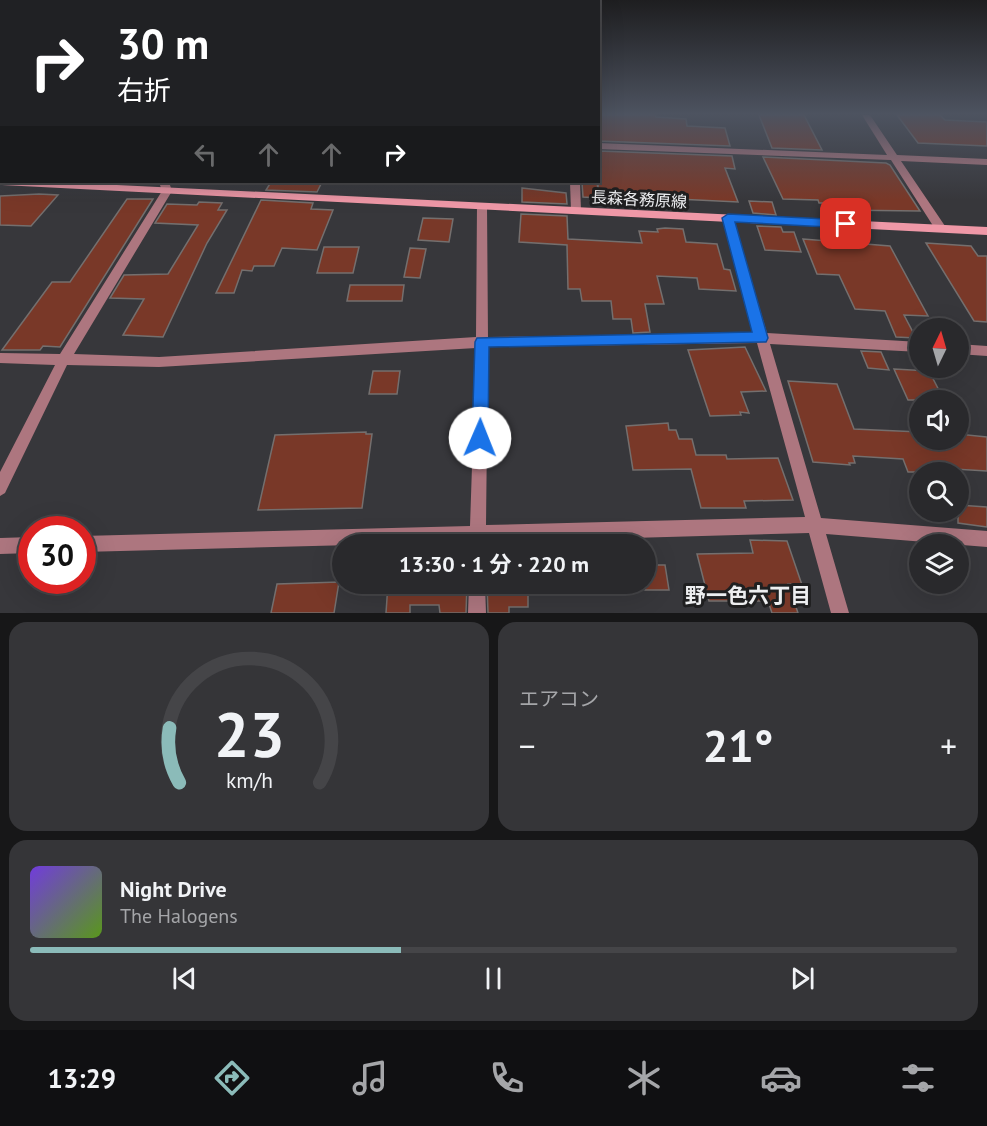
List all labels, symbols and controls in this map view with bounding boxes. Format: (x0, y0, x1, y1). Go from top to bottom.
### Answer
text: 30 m (117, 16, 209, 71)
icon: right (18, 24, 96, 102)
text: 右折 (117, 73, 171, 107)
icon: left (189, 138, 222, 171)
icon: ahead (252, 138, 285, 171)
icon: ahead (315, 138, 348, 171)
icon: right (378, 138, 411, 171)
street label: 長森各務原線 (591, 187, 687, 211)
pin (820, 198, 871, 249)
icon: arrive (829, 207, 862, 240)
north arrow (909, 318, 969, 378)
map controls (909, 318, 969, 594)
button: sound (909, 390, 969, 450)
position arrow (448, 406, 512, 470)
button: search (909, 462, 969, 522)
speed limit sign: 30 (18, 516, 96, 594)
button: layers (909, 534, 969, 594)
text: 13:30 · 1 分 · 220 m (399, 550, 589, 578)
district label: 野一色六丁目 (685, 582, 811, 609)
text: エアコン (519, 686, 599, 712)
text: 23 (214, 693, 284, 774)
text: 21° (703, 716, 773, 774)
text: − (519, 724, 536, 767)
text: + (940, 724, 957, 767)
text: km/h (225, 767, 272, 795)
text: Night Drive (120, 875, 227, 903)
text: The Halogens (120, 903, 238, 929)
icon: previous (168, 962, 201, 995)
icon: pause (477, 962, 510, 995)
icon: next (786, 962, 819, 995)
icon: directions (211, 1057, 253, 1099)
icon: music (349, 1057, 391, 1099)
icon: phone (486, 1057, 528, 1099)
icon: climate (623, 1057, 665, 1099)
icon: car (760, 1057, 802, 1099)
icon: filters (897, 1057, 939, 1099)
text: 13:29 (48, 1061, 116, 1095)

